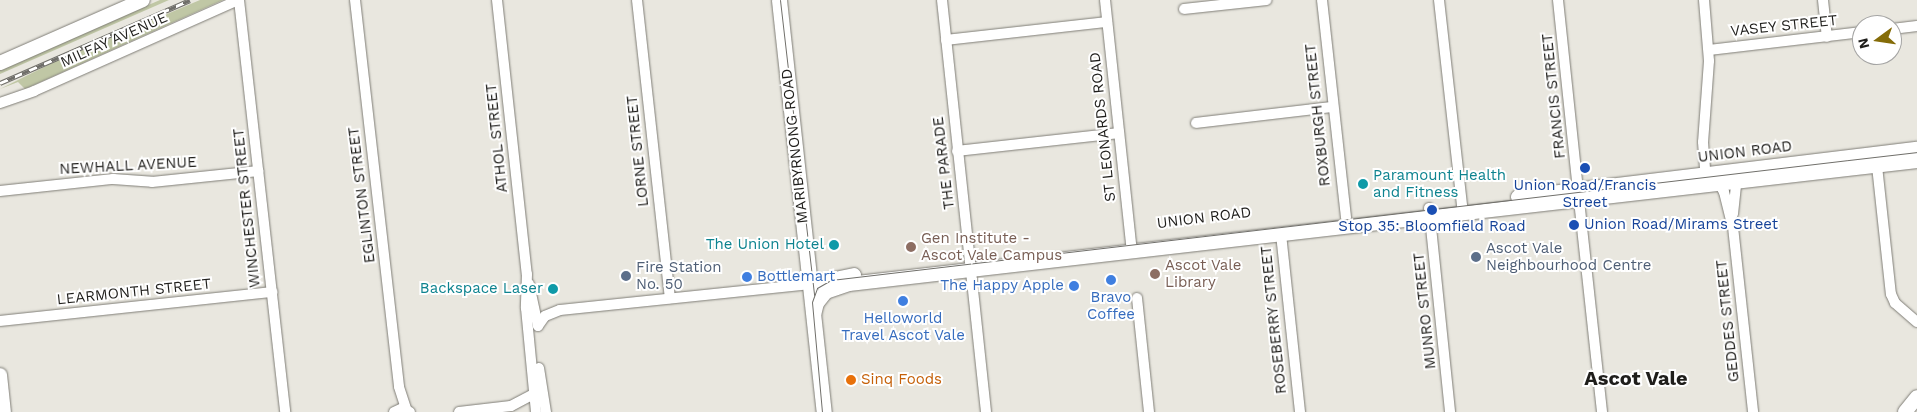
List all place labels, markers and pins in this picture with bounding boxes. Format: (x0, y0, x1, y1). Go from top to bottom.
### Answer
marker: Union Road/Francis Street (1579, 162, 1591, 174)
place label: Paramount Health and Fitness (1373, 166, 1506, 201)
place label: Union Road/Francis Street (1514, 176, 1656, 211)
marker: Paramount Health and Fitness (1357, 178, 1369, 190)
marker: Stop 35: Bloomfield Road (1426, 204, 1438, 216)
place label: Union Road/Mirams Street (1584, 216, 1778, 234)
place label: Stop 35: Bloomfield Road (1338, 218, 1526, 236)
marker: Union Road/Mirams Street (1568, 219, 1580, 231)
place label: Gen Institute - Ascot Vale Campus (921, 229, 1063, 264)
place label: The Union Hotel (706, 236, 824, 254)
marker: The Union Hotel (828, 239, 840, 251)
place label: Ascot Vale Neighbourhood Centre (1486, 239, 1651, 274)
marker: Gen Institute - Ascot Vale Campus (905, 241, 917, 253)
marker: Ascot Vale Neighbourhood Centre (1470, 251, 1482, 263)
place label: Ascot Vale Library (1165, 256, 1242, 291)
place label: Fire Station No. 50 (636, 258, 721, 293)
place label: Bottlemart (757, 268, 835, 286)
marker: Ascot Vale Library (1149, 268, 1161, 280)
marker: Fire Station No. 50 (620, 270, 632, 282)
marker: Bottlemart (741, 271, 753, 283)
marker: Bravo Coffee (1105, 274, 1117, 286)
place label: The Happy Apple (939, 277, 1064, 295)
place label: Backspace Laser (420, 280, 543, 298)
marker: The Happy Apple (1068, 280, 1080, 292)
marker: Backspace Laser (547, 283, 559, 295)
place label: Bravo Coffee (1087, 288, 1135, 323)
marker: Helloworld Travel Ascot Vale (897, 295, 909, 307)
place label: Helloworld Travel Ascot Vale (840, 309, 966, 344)
place label: Sinq Foods (861, 371, 942, 389)
marker: Sinq Foods (845, 374, 857, 386)

